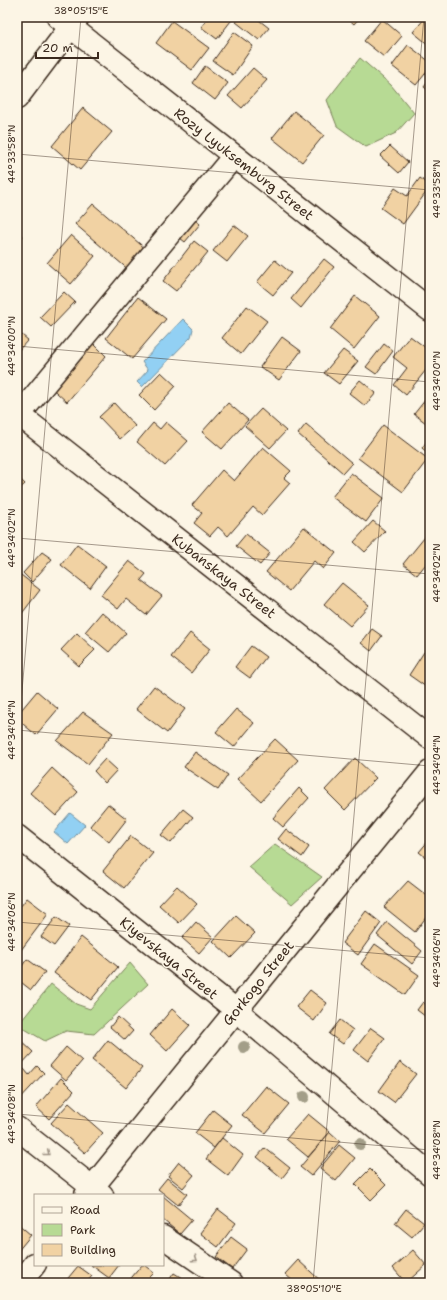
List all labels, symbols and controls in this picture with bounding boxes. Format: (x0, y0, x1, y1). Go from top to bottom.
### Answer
text: 38°05'15"E (54, 4, 108, 17)
scale bar (36, 34, 98, 60)
text: 20 m (42, 40, 73, 56)
street label: Rozy Lyuksemburg Street (170, 104, 318, 224)
text: 44°33'58"N (5, 125, 18, 183)
text: 44°33'58"N (430, 160, 443, 218)
text: 44°34'00"N (5, 316, 18, 376)
text: 44°34'00"N (430, 351, 443, 411)
text: 44°34'02"N (5, 508, 18, 568)
street label: Kubanskaya Street (168, 530, 280, 622)
text: 44°34'02"N (430, 543, 443, 603)
text: 44°34'04"N (5, 700, 18, 760)
text: 44°34'04"N (430, 735, 443, 795)
text: 44°34'06"N (5, 892, 18, 952)
street label: Kiyevskaya Street (116, 913, 222, 1003)
text: 44°34'06"N (430, 928, 443, 988)
street label: Gorkogo Street (218, 937, 298, 1029)
text: 44°34'08"N (5, 1084, 18, 1144)
text: 44°34'08"N (430, 1120, 443, 1180)
one-way arrow (43, 1148, 50, 1155)
legend (34, 1194, 164, 1266)
text: Road (70, 1202, 101, 1218)
text: Park (70, 1222, 96, 1238)
text: Building (70, 1242, 116, 1258)
one-way arrow (191, 1254, 198, 1262)
text: 38°05'10"E (286, 1282, 342, 1295)

